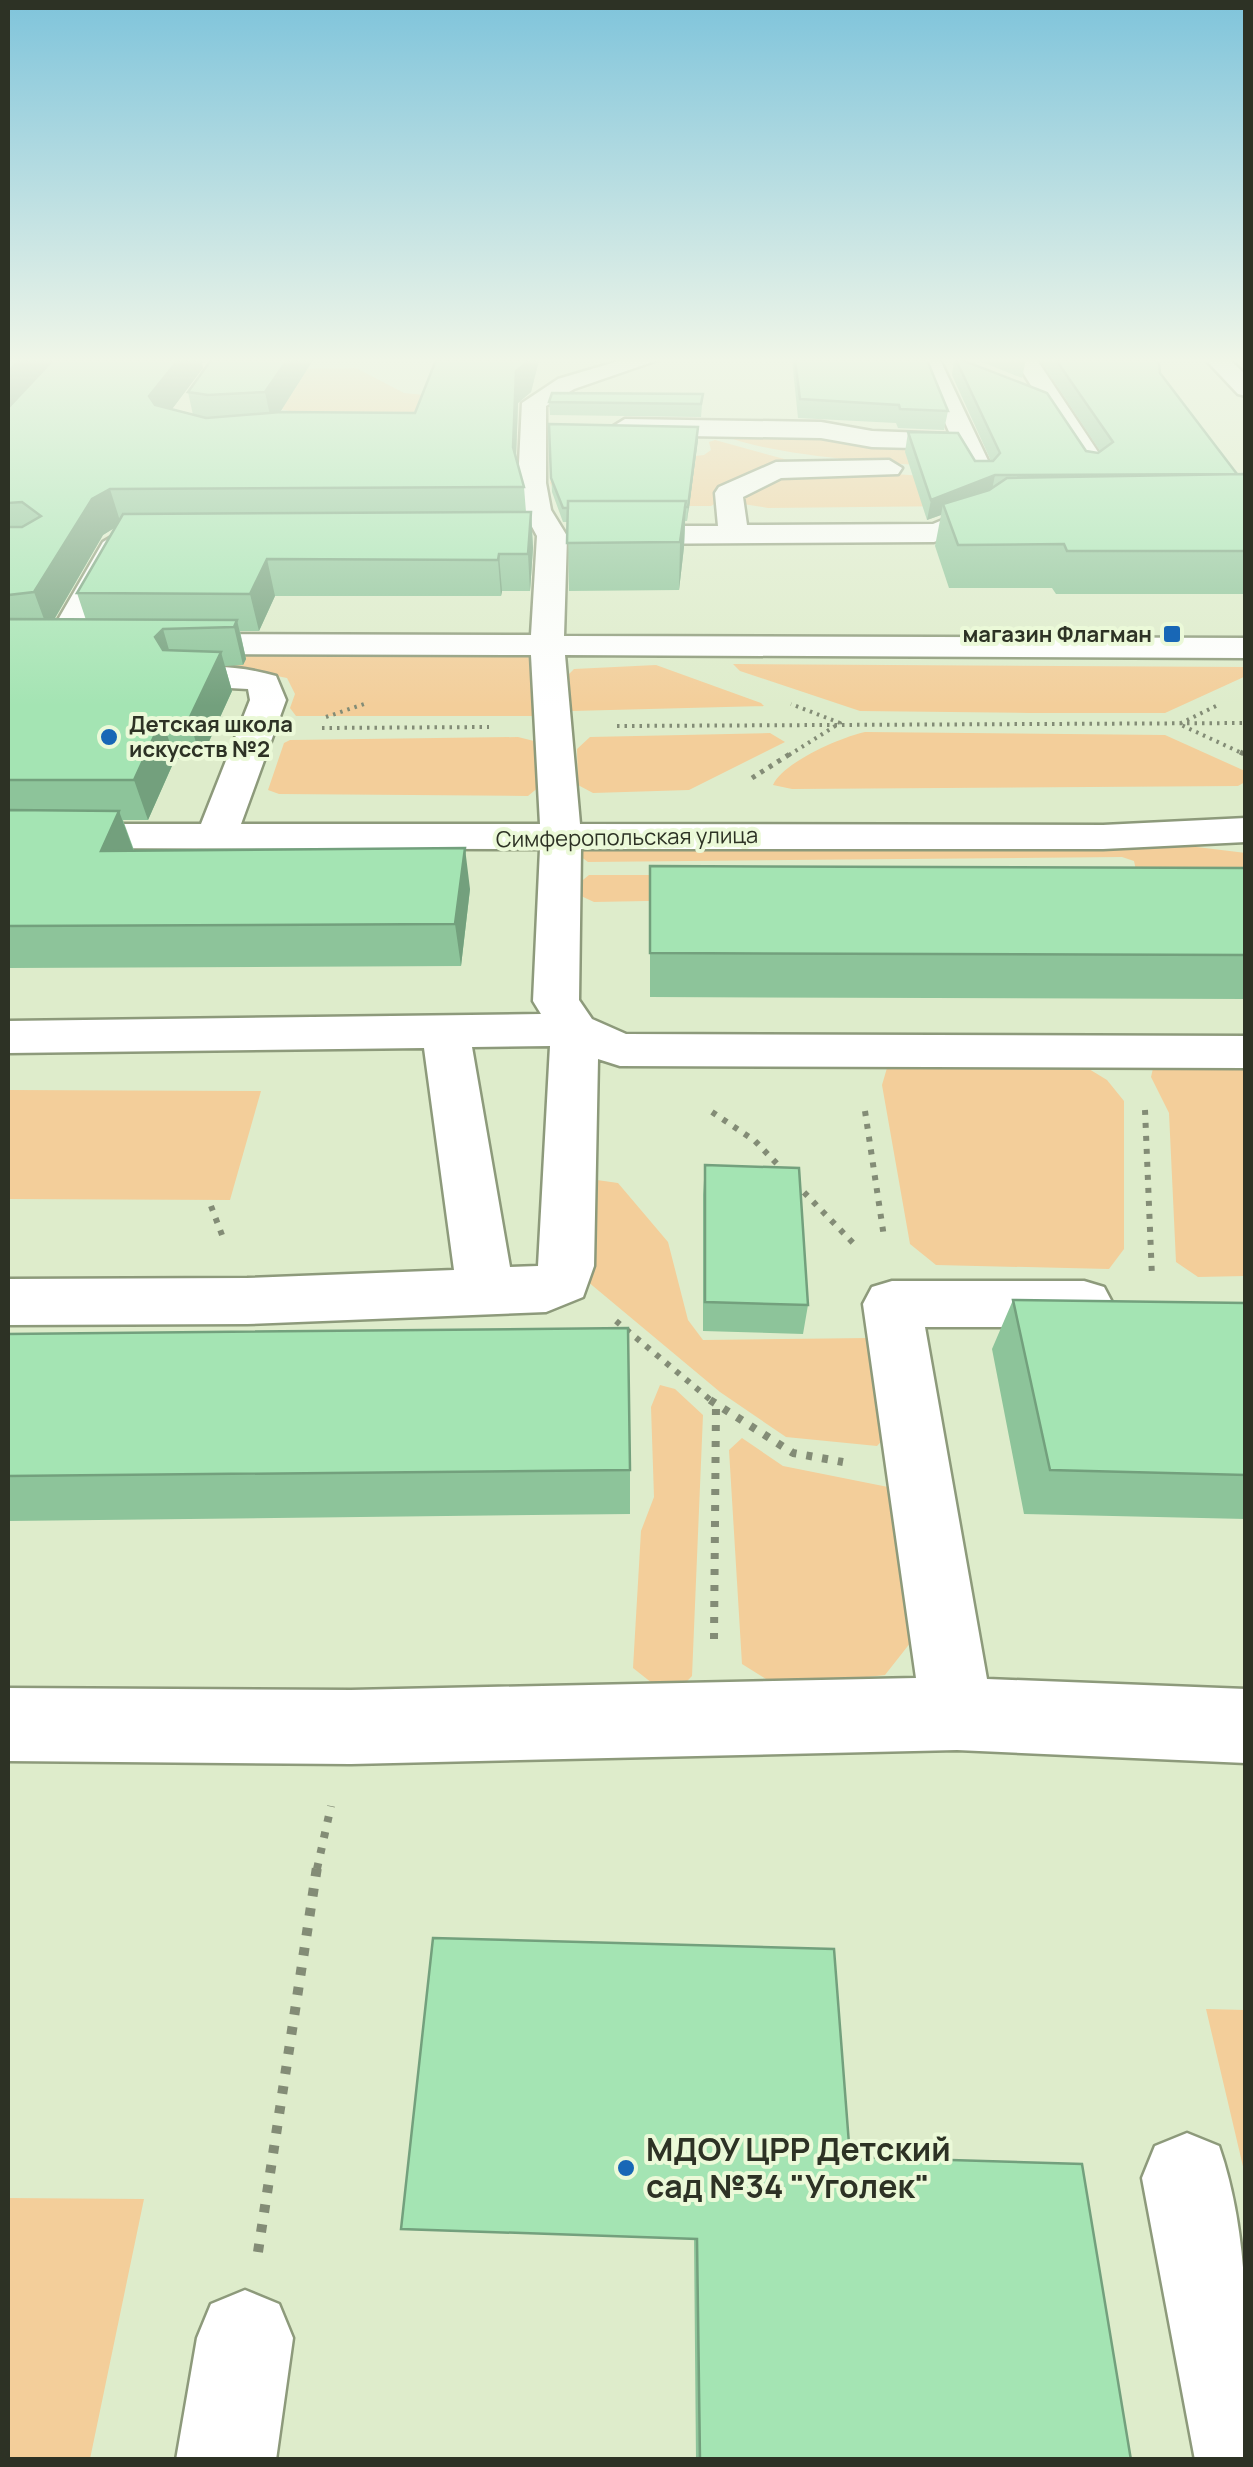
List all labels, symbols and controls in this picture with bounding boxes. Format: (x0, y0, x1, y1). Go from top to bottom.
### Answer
place label: магазин Флагман (962, 619, 1152, 649)
marker: магазин Флагман (1161, 623, 1183, 645)
place label: Детская школа искусств №2 (129, 709, 293, 764)
marker: Детская школа искусств №2 (98, 726, 120, 748)
street label: Симферопольская улица (496, 820, 758, 854)
place label: МДОУ ЦРР Детский сад №34 "Уголек" (646, 2127, 951, 2208)
marker: МДОУ ЦРР Детский сад №34 "Уголек" (615, 2157, 637, 2179)

